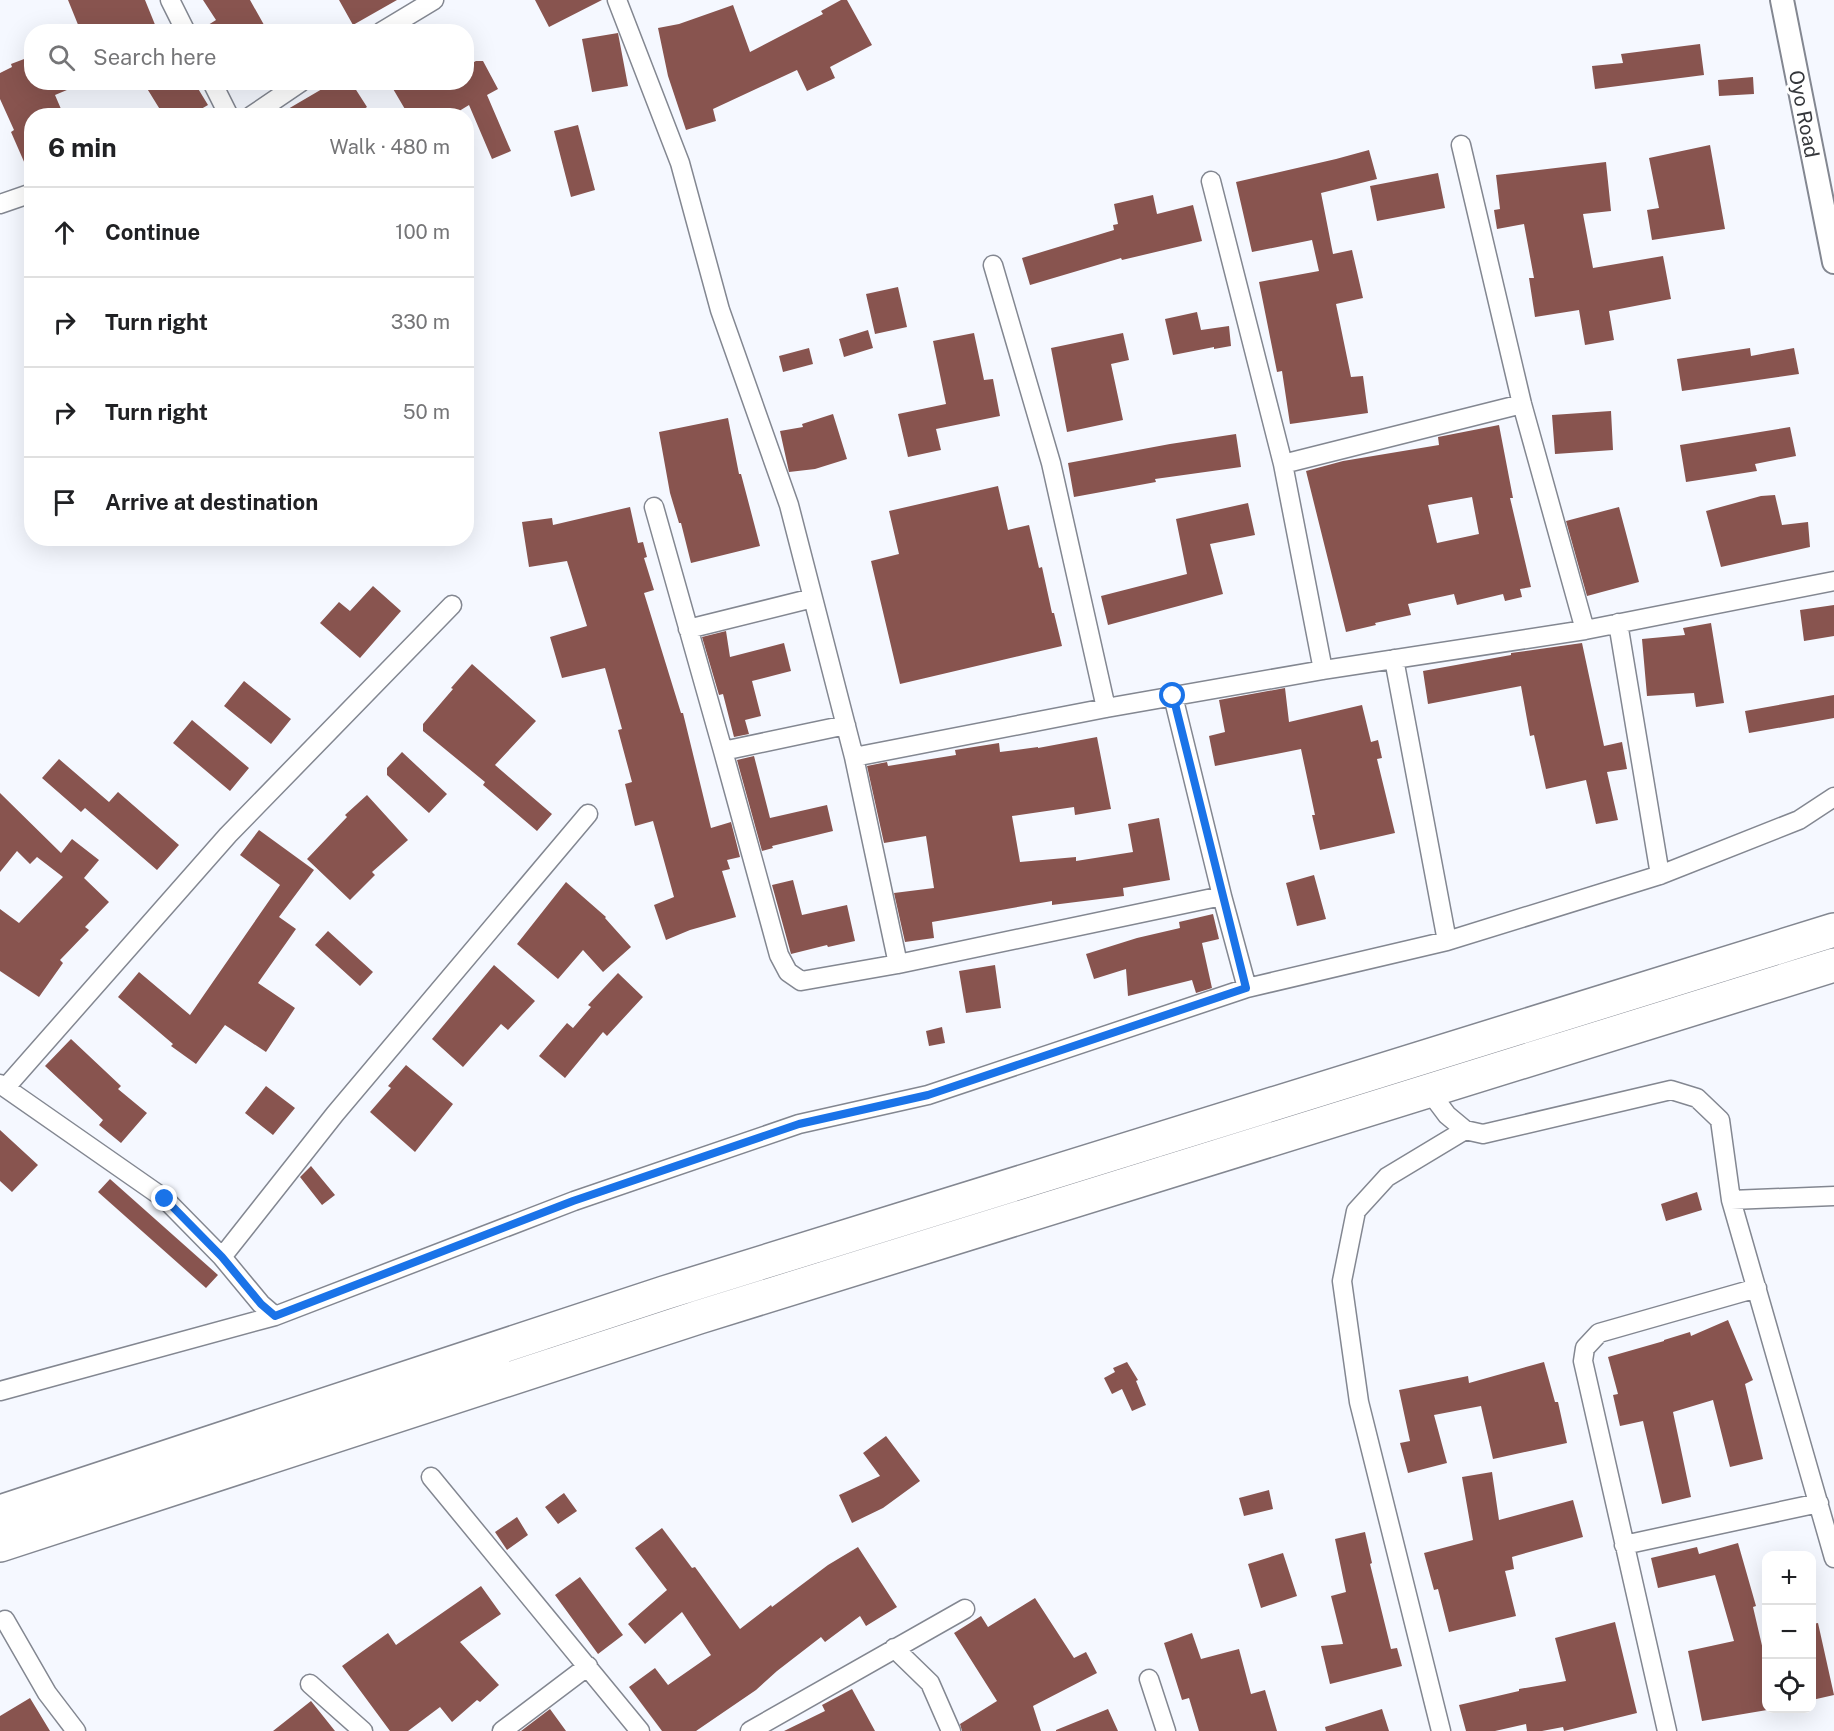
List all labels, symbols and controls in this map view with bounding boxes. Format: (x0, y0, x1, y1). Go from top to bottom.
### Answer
search box (24, 24, 474, 90)
icon: search (45, 41, 78, 74)
text: Search here (93, 44, 217, 70)
street label: Oyo Road (1784, 68, 1824, 160)
text: 6 min (48, 132, 117, 163)
text: Walk · 480 m (330, 135, 450, 159)
icon: ahead (48, 216, 81, 249)
text: Continue (105, 219, 200, 245)
text: 100 m (395, 220, 450, 244)
icon: right (48, 306, 81, 339)
text: Turn right (105, 309, 208, 335)
text: 330 m (391, 310, 450, 334)
icon: right (48, 396, 81, 429)
text: Turn right (105, 399, 208, 425)
text: 50 m (403, 400, 450, 424)
icon: arrive (48, 486, 81, 519)
text: Arrive at destination (105, 489, 318, 515)
route start (1159, 682, 1185, 708)
route end (151, 1185, 177, 1211)
map controls (1762, 1551, 1816, 1713)
button: + (1762, 1551, 1816, 1605)
button: − (1762, 1605, 1816, 1659)
button: locate (1762, 1659, 1816, 1713)

